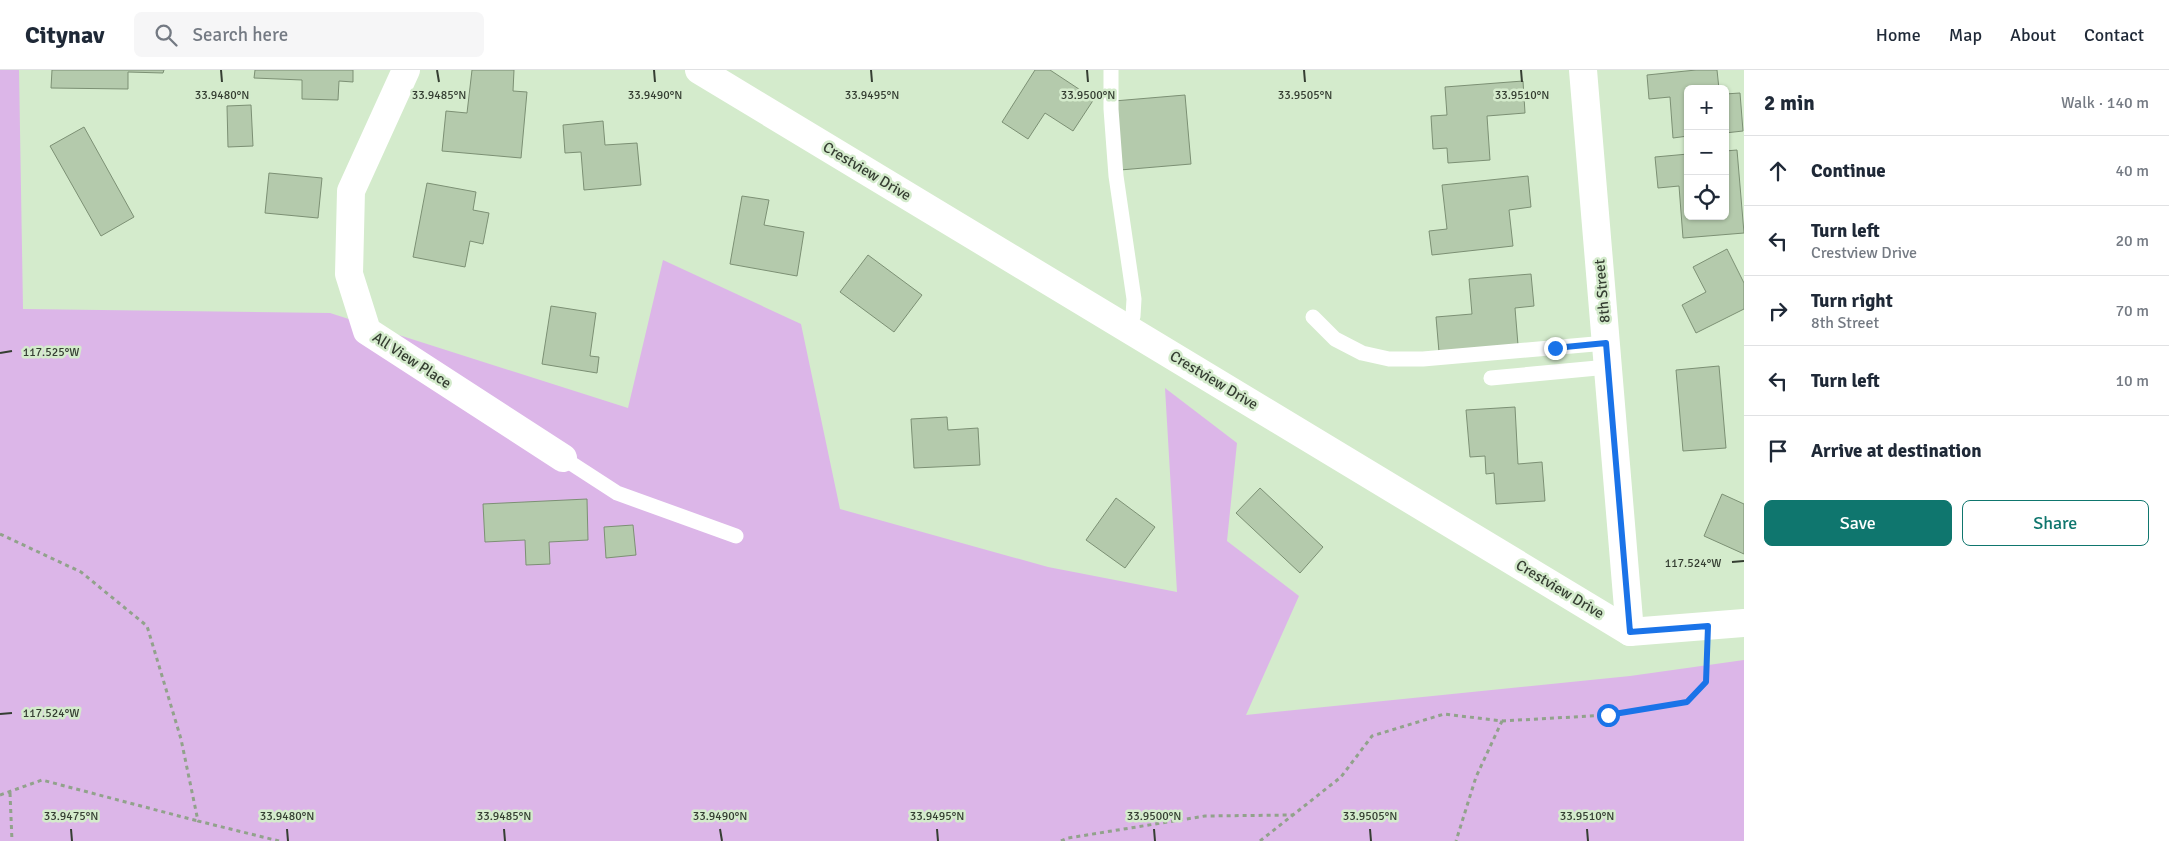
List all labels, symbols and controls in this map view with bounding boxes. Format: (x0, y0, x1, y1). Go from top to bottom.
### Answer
search box (134, 12, 484, 57)
text: Citynav (25, 20, 104, 50)
icon: search (152, 21, 180, 49)
text: Search here (192, 23, 288, 47)
text: Home (1876, 24, 1921, 46)
text: Map (1949, 24, 1982, 46)
text: About (2010, 24, 2056, 46)
text: Contact (2084, 24, 2144, 46)
map controls (1684, 85, 1729, 220)
button: + (1684, 85, 1729, 130)
text: 33.9480°N (195, 88, 249, 103)
text: 33.9485°N (412, 88, 466, 103)
text: 33.9490°N (628, 88, 682, 103)
text: 33.9495°N (845, 88, 899, 103)
text: 33.9500°N (1061, 88, 1115, 103)
text: 33.9505°N (1278, 88, 1332, 103)
text: 33.9510°N (1495, 88, 1549, 103)
text: 2 min (1764, 90, 1815, 116)
text: Walk · 140 m (2061, 93, 2149, 113)
button: − (1684, 130, 1729, 175)
street label: Crestview Drive (820, 138, 914, 204)
icon: ahead (1764, 157, 1792, 185)
text: Continue (1811, 159, 1886, 183)
text: 40 m (2115, 161, 2149, 181)
button: locate (1684, 175, 1729, 220)
text: Turn left (1811, 219, 1880, 243)
icon: left (1764, 227, 1792, 255)
text: 20 m (2115, 231, 2149, 251)
text: Crestview Drive (1811, 243, 1917, 263)
street label: 8th Street (1590, 258, 1614, 324)
text: Turn right (1811, 289, 1893, 313)
icon: right (1764, 297, 1792, 325)
text: 70 m (2115, 301, 2149, 321)
text: 8th Street (1811, 313, 1879, 333)
street label: All View Place (369, 328, 455, 392)
route end (1544, 337, 1567, 360)
text: 117.525°W (23, 345, 79, 360)
street label: Crestview Drive (1167, 347, 1261, 413)
icon: left (1764, 367, 1792, 395)
text: Turn left (1811, 369, 1880, 393)
text: 10 m (2115, 371, 2149, 391)
icon: arrive (1764, 437, 1792, 465)
text: Arrive at destination (1811, 439, 1982, 463)
button: Save (1764, 500, 1952, 546)
button: Share (1962, 500, 2149, 546)
street label: Crestview Drive (1513, 556, 1607, 622)
text: 117.524°W (1665, 556, 1721, 571)
route start (1597, 704, 1620, 727)
text: 117.524°W (23, 706, 79, 721)
text: 33.9475°N (44, 809, 98, 824)
text: 33.9480°N (260, 809, 314, 824)
text: 33.9485°N (477, 809, 531, 824)
text: 33.9490°N (693, 809, 747, 824)
text: 33.9495°N (910, 809, 964, 824)
text: 33.9500°N (1127, 809, 1181, 824)
text: 33.9505°N (1343, 809, 1397, 824)
text: 33.9510°N (1560, 809, 1614, 824)

